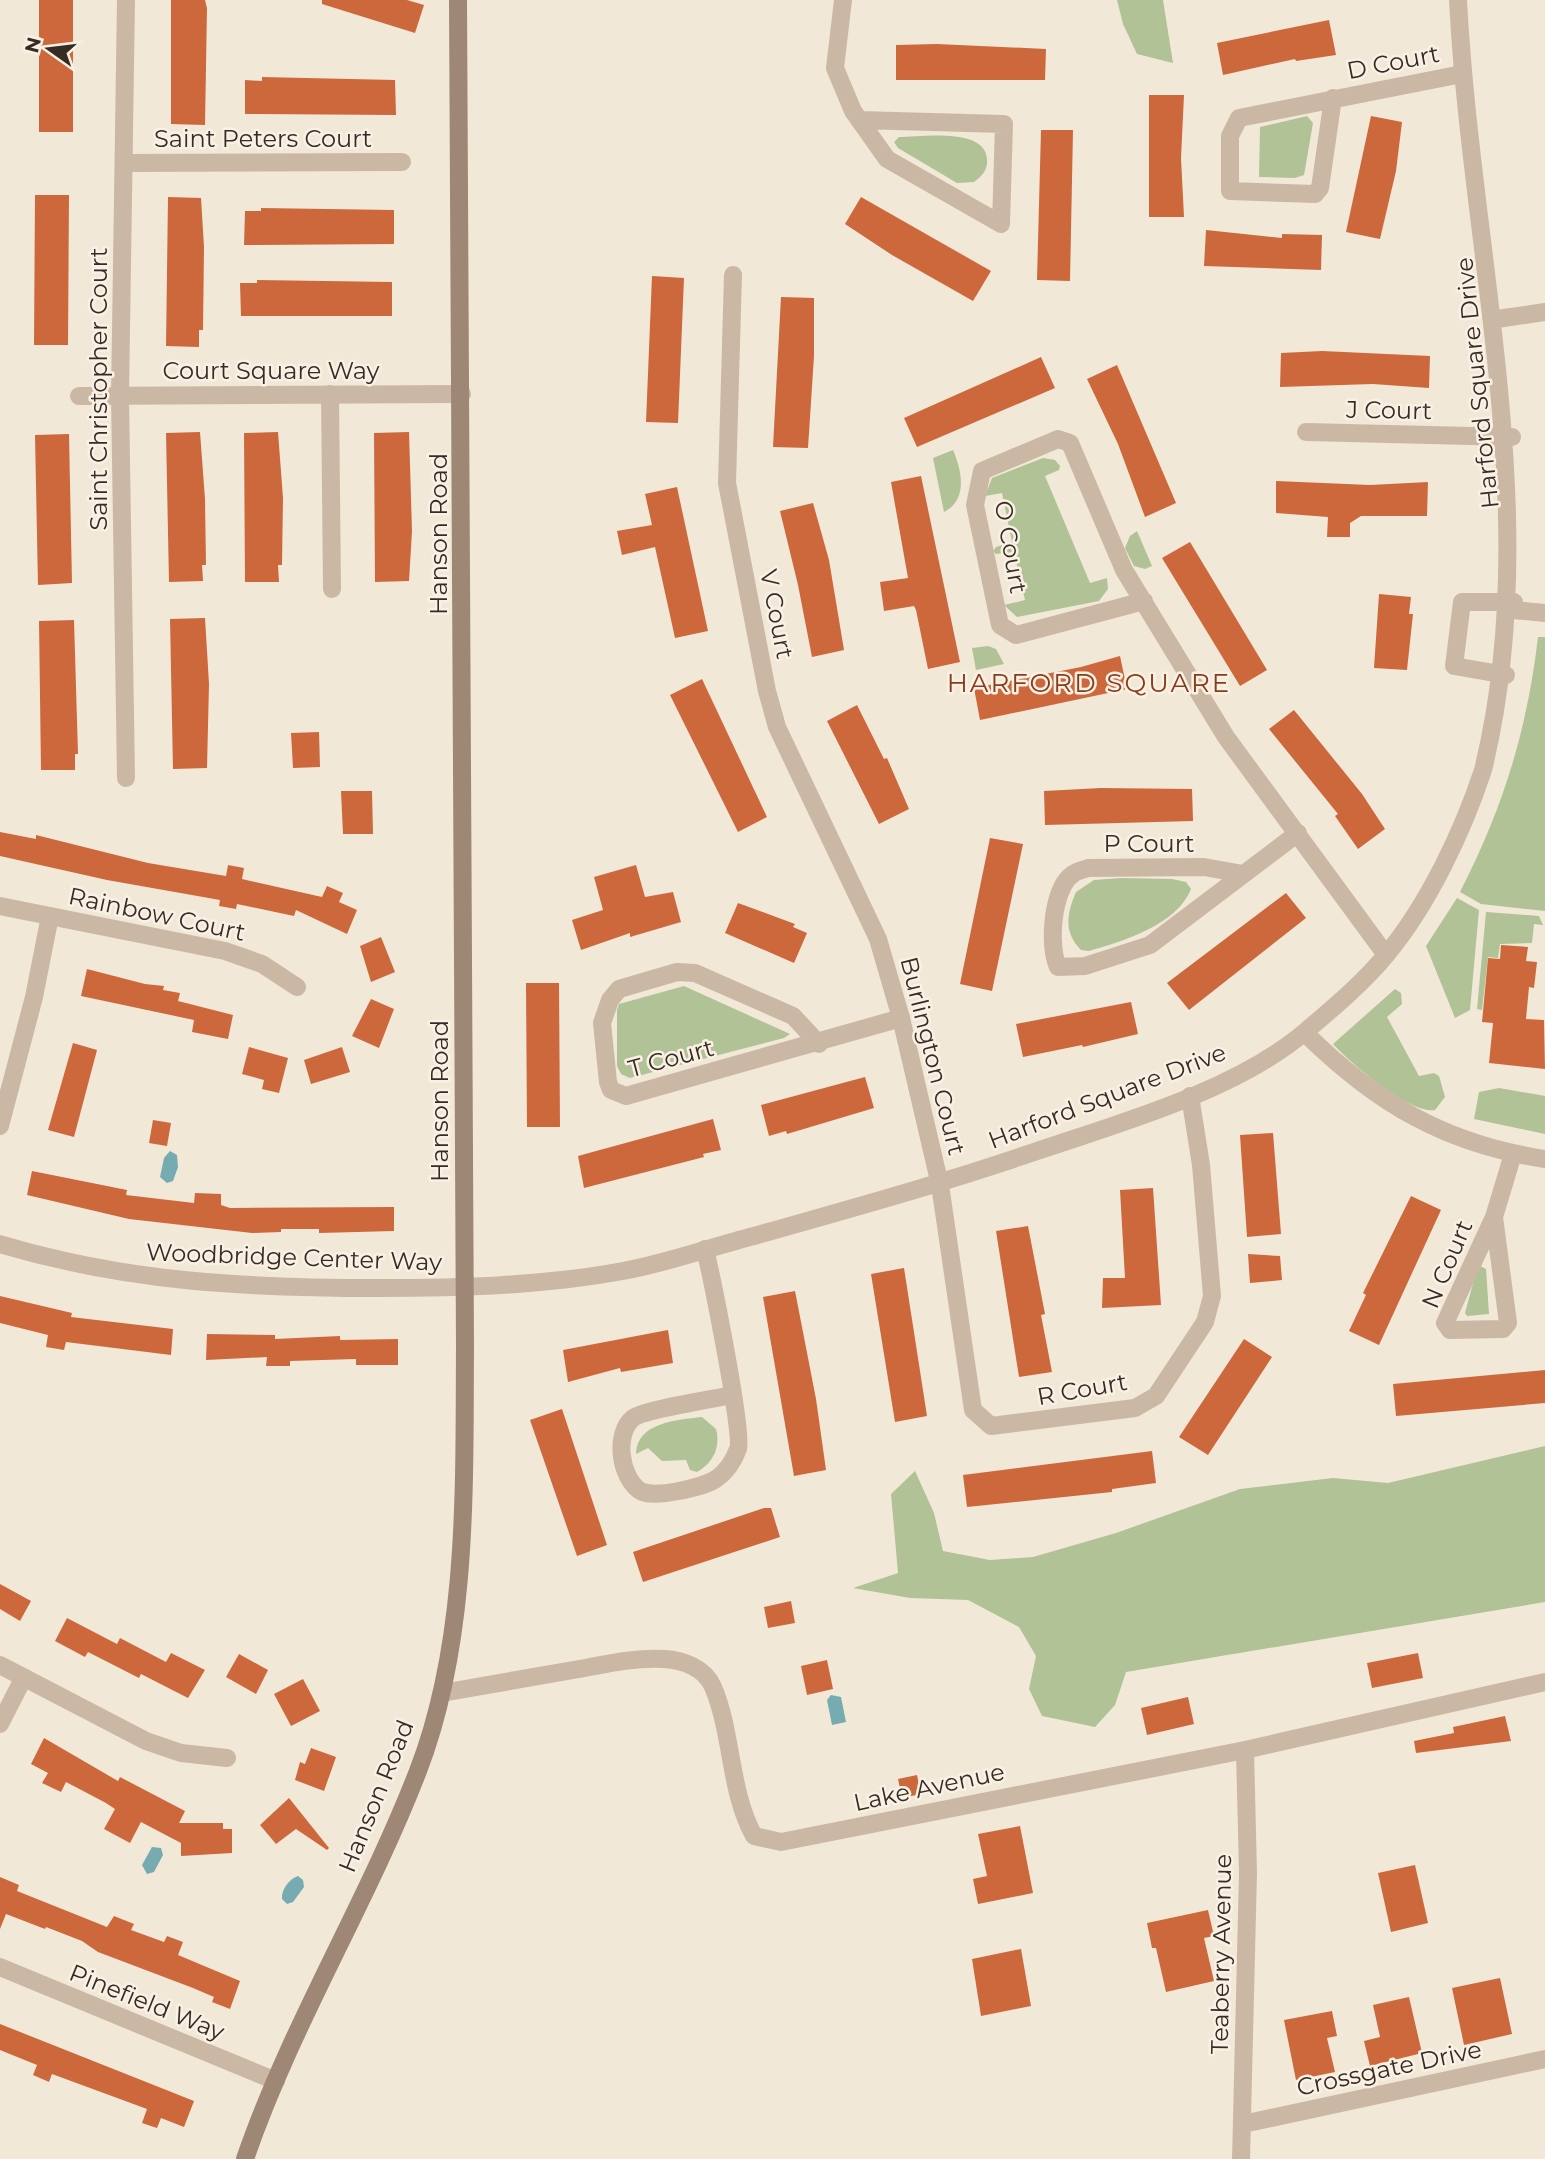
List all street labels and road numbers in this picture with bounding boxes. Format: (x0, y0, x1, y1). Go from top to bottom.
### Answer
street label: D Court (1344, 39, 1442, 85)
street label: Saint Peters Court (154, 124, 372, 153)
street label: Saint Christopher Court (84, 247, 113, 531)
street label: Harford Square Drive (1449, 256, 1505, 510)
street label: Court Square Way (162, 356, 380, 385)
street label: J Court (1345, 395, 1432, 425)
street label: Hanson Road (424, 453, 453, 615)
street label: O Court (989, 498, 1033, 596)
street label: V Court (754, 567, 800, 661)
street label: P Court (1104, 829, 1195, 858)
street label: Rainbow Court (66, 881, 248, 947)
street label: Burlington Court (894, 954, 972, 1158)
street label: Hanson Road (425, 1020, 454, 1182)
street label: T Court (625, 1033, 717, 1083)
street label: Harford Square Drive (984, 1037, 1230, 1155)
street label: N Court (1415, 1215, 1479, 1313)
street label: Woodbridge Center Way (145, 1237, 443, 1277)
street label: R Court (1035, 1367, 1130, 1411)
street label: Hanson Road (332, 1716, 420, 1876)
street label: Lake Avenue (851, 1757, 1007, 1817)
street label: Teaberry Avenue (1205, 1854, 1237, 2054)
street label: Pinefield Way (65, 1958, 229, 2046)
street label: Crossgate Drive (1294, 2034, 1484, 2102)

